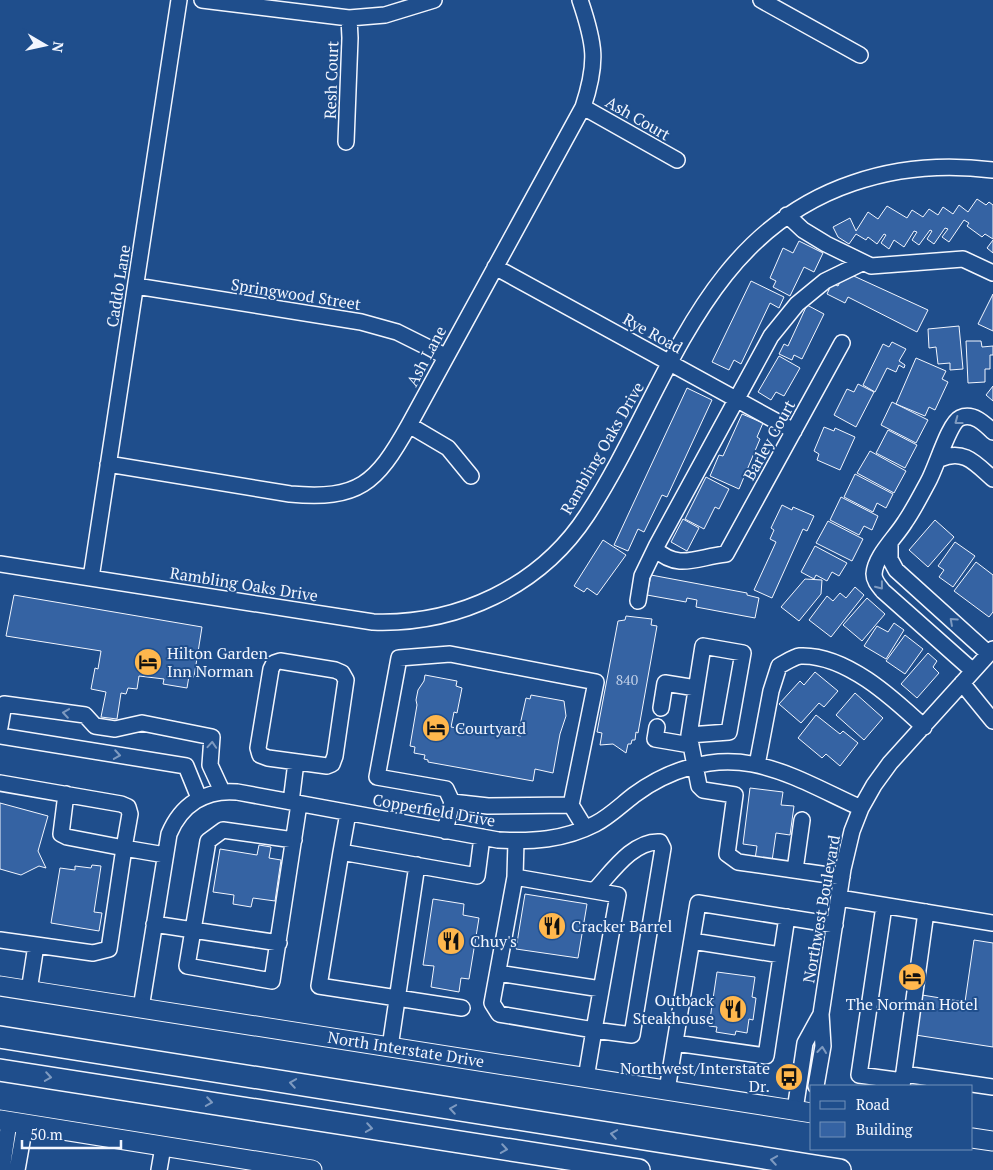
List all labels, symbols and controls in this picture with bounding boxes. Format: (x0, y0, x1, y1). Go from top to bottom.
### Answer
north arrow (20, 20, 70, 70)
text: N (48, 40, 69, 54)
street label: Resh Court (319, 40, 343, 119)
street label: Ash Court (602, 91, 674, 145)
street label: Caddo Lane (101, 243, 135, 329)
street label: Springwood Street (230, 273, 363, 315)
street label: Rye Road (619, 308, 687, 358)
street label: Ash Lane (401, 322, 451, 390)
street label: Rambling Oaks Drive (555, 378, 649, 518)
street label: Barley Court (738, 396, 800, 484)
one-way arrow (954, 415, 964, 424)
street label: Rambling Oaks Drive (168, 561, 320, 607)
one-way arrow (875, 580, 883, 589)
one-way arrow (949, 618, 958, 627)
place label: Hilton Garden Inn Norman (167, 642, 269, 682)
hotel icon: Hilton Garden Inn Norman (133, 647, 163, 677)
house number: 840 (616, 670, 638, 689)
one-way arrow (61, 708, 70, 718)
hotel icon: Courtyard (421, 713, 451, 743)
place label: Courtyard (455, 717, 526, 739)
one-way arrow (206, 741, 217, 749)
one-way arrow (114, 749, 122, 760)
street label: Copperfield Drive (371, 788, 497, 832)
street label: Northwest Boulevard (797, 833, 845, 985)
restaurant icon: Cracker Barrel (537, 911, 567, 941)
place label: Cracker Barrel (571, 915, 672, 937)
restaurant icon: Chuy's (436, 926, 466, 956)
place label: Chuy's (470, 930, 517, 952)
hotel icon: The Norman Hotel (897, 962, 927, 992)
place label: Outback Steakhouse (633, 989, 715, 1029)
place label: The Norman Hotel (846, 993, 978, 1015)
restaurant icon: Outback Steakhouse (718, 994, 748, 1024)
street label: North Interstate Drive (326, 1026, 486, 1072)
one-way arrow (816, 1046, 827, 1054)
place label: Northwest/Interstate Dr. (620, 1057, 770, 1097)
bus stop icon: Northwest/Interstate Dr. (774, 1062, 804, 1092)
one-way arrow (44, 1072, 53, 1082)
one-way arrow (288, 1078, 296, 1089)
legend (810, 1085, 973, 1150)
text: Road (856, 1094, 889, 1114)
one-way arrow (204, 1097, 213, 1107)
one-way arrow (449, 1104, 458, 1114)
scale bar (22, 1118, 121, 1150)
text: Building (856, 1119, 914, 1139)
one-way arrow (365, 1122, 374, 1132)
text: 50 m (30, 1124, 63, 1144)
one-way arrow (609, 1129, 617, 1140)
one-way arrow (499, 1143, 508, 1153)
one-way arrow (770, 1155, 779, 1165)

